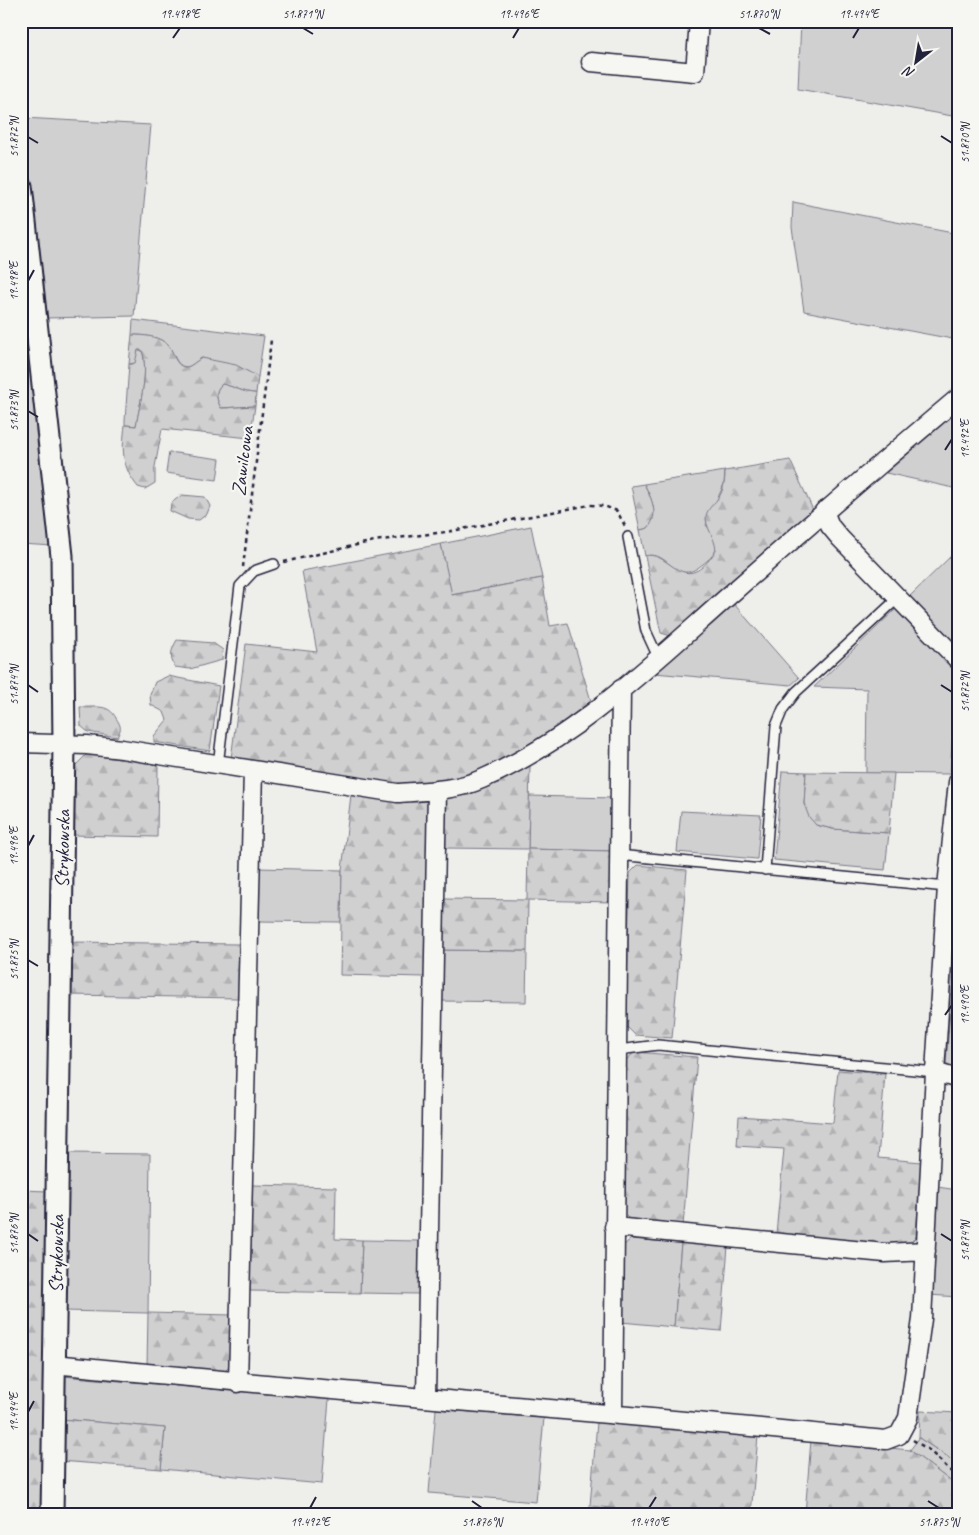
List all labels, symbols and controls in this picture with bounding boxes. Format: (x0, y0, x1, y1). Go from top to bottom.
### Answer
text: 19.498°E (160, 6, 201, 22)
text: 51.871°N (283, 6, 325, 22)
text: 19.496°E (499, 6, 540, 22)
text: 51.870°N (739, 6, 781, 22)
text: 19.494°E (839, 6, 880, 22)
north arrow (892, 38, 942, 88)
text: N (899, 62, 918, 82)
text: 51.872°N (6, 115, 22, 157)
text: 51.870°N (957, 121, 973, 163)
text: 19.498°E (6, 260, 22, 301)
text: 51.873°N (6, 389, 22, 431)
text: 19.492°E (957, 418, 973, 459)
street label: Zawilcowa (226, 424, 259, 497)
text: 51.874°N (6, 663, 22, 705)
text: 51.872°N (957, 670, 973, 712)
street label: Strykowska (49, 808, 76, 888)
text: 19.496°E (6, 825, 22, 866)
text: 51.875°N (6, 938, 22, 980)
text: 19.490°E (957, 984, 973, 1025)
text: 51.876°N (6, 1212, 22, 1254)
street label: Strykowska (43, 1213, 70, 1293)
text: 51.874°N (957, 1219, 973, 1261)
text: 19.494°E (6, 1391, 22, 1432)
text: 19.492°E (290, 1514, 331, 1530)
text: 51.876°N (462, 1514, 504, 1530)
text: 19.490°E (629, 1514, 670, 1530)
text: 51.875°N (919, 1514, 961, 1530)

